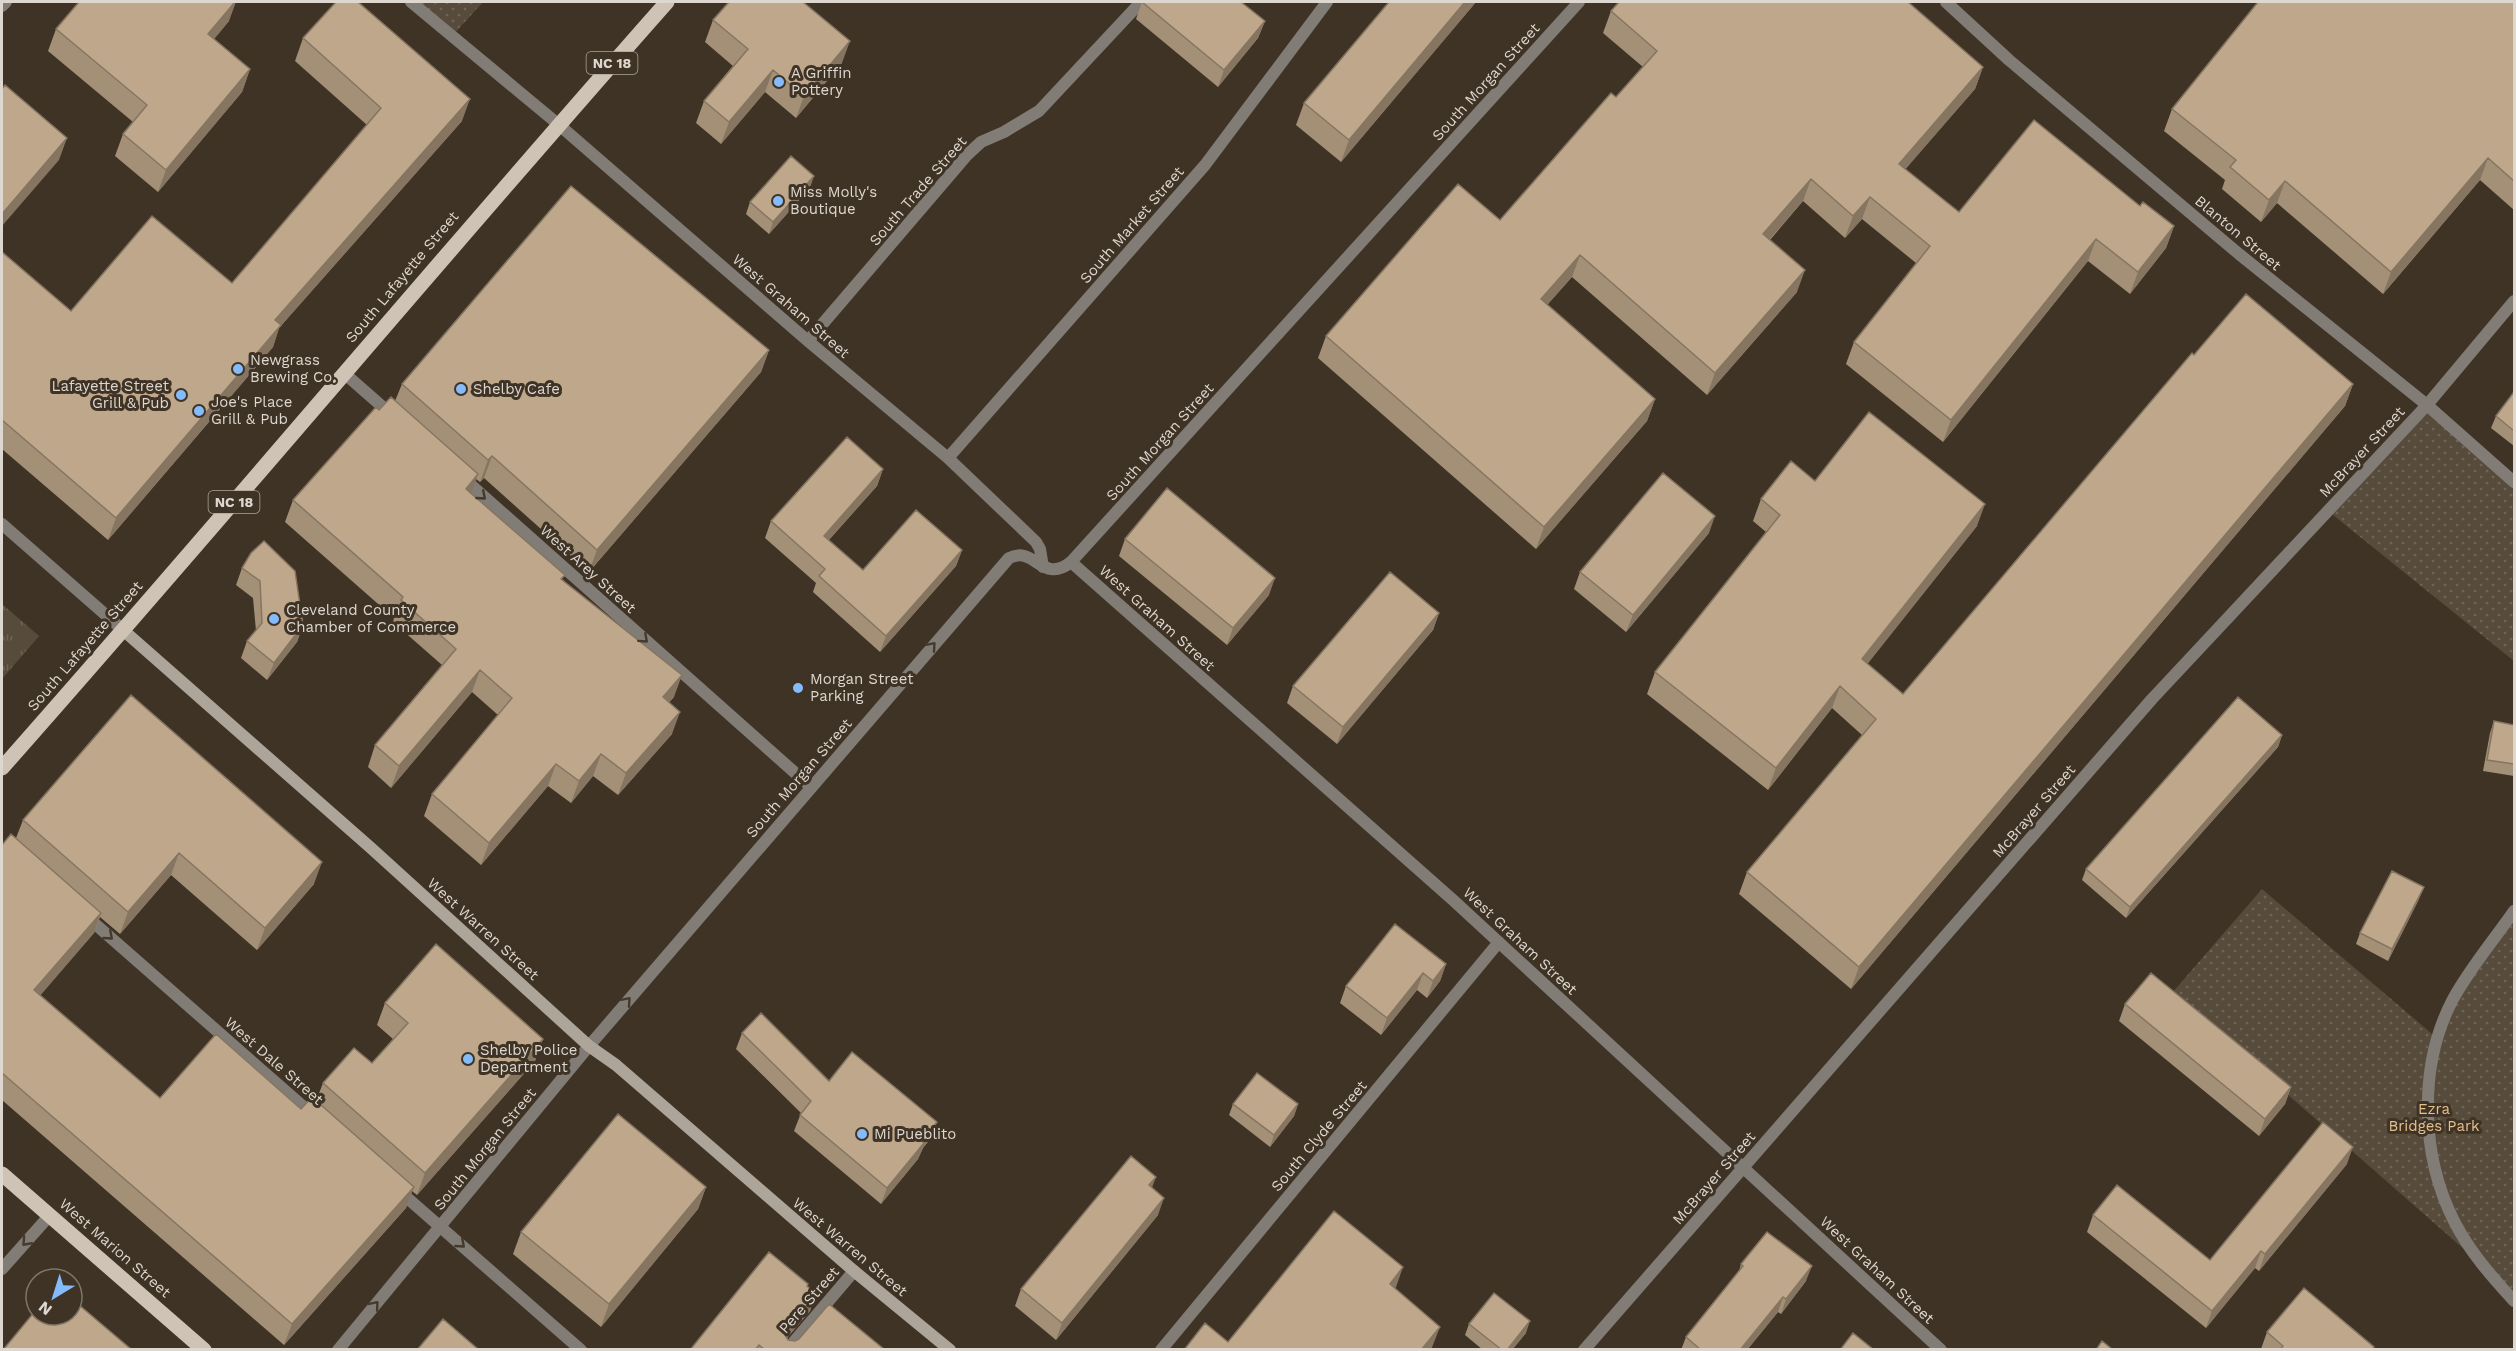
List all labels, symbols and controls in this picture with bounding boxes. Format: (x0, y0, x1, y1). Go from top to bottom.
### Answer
street label: South Morgan Street (1428, 19, 1544, 145)
road number: NC 18 (586, 52, 638, 74)
place label: A Griffin Pottery (791, 64, 851, 99)
marker: A Griffin Pottery (772, 75, 786, 89)
street label: South Trade Street (866, 132, 971, 249)
street label: South Market Street (1076, 162, 1188, 287)
place label: Miss Molly's Boutique (790, 183, 877, 218)
street label: Blanton Street (2191, 192, 2285, 275)
marker: Miss Molly's Boutique (771, 194, 785, 208)
street label: South Lafayette Street (342, 207, 463, 346)
street label: West Graham Street (729, 250, 854, 362)
place label: Newgrass Brewing Co. (250, 351, 336, 386)
marker: Newgrass Brewing Co. (231, 362, 245, 376)
place label: Lafayette Street Grill & Pub (51, 377, 170, 412)
street label: South Morgan Street (1102, 379, 1218, 505)
place label: Shelby Cafe (473, 380, 560, 398)
marker: Shelby Cafe (454, 382, 468, 396)
marker: Lafayette Street Grill & Pub (174, 388, 188, 402)
place label: Joe's Place Grill & Pub (211, 393, 292, 428)
street label: McBrayer Street (2315, 402, 2409, 501)
marker: Joe's Place Grill & Pub (192, 404, 206, 418)
one-way arrow (476, 489, 486, 500)
road number: NC 18 (208, 491, 260, 513)
street label: West Arey Street (536, 521, 640, 617)
street label: West Graham Street (1095, 561, 1219, 675)
street label: South Lafayette Street (24, 577, 147, 715)
place label: Cleveland County Chamber of Commerce (286, 601, 456, 636)
marker: Cleveland County Chamber of Commerce (267, 612, 281, 626)
one-way arrow (637, 632, 648, 643)
one-way arrow (925, 642, 936, 653)
place label: Morgan Street Parking (810, 670, 914, 705)
marker: Morgan Street Parking (791, 681, 805, 695)
street label: South Morgan Street (742, 714, 856, 841)
street label: McBrayer Street (1989, 760, 2080, 861)
street label: West Warren Street (423, 874, 543, 984)
street label: West Graham Street (1459, 883, 1581, 999)
one-way arrow (102, 929, 112, 940)
one-way arrow (620, 997, 631, 1008)
street label: West Dale Street (221, 1013, 327, 1109)
place label: Shelby Police Department (480, 1041, 577, 1076)
marker: Shelby Police Department (461, 1052, 475, 1066)
street label: South Clyde Street (1267, 1076, 1371, 1195)
street label: South Morgan Street (430, 1084, 540, 1214)
park label: Ezra Bridges Park (2388, 1100, 2480, 1135)
place label: Mi Pueblito (874, 1125, 956, 1143)
marker: Mi Pueblito (855, 1127, 869, 1141)
street label: McBrayer Street (1669, 1127, 1760, 1228)
street label: West Warren Street (789, 1194, 911, 1301)
street label: West Marion Street (56, 1195, 175, 1302)
street label: West Graham Street (1816, 1212, 1938, 1328)
one-way arrow (22, 1235, 33, 1246)
one-way arrow (454, 1237, 465, 1248)
street label: Pere Street (775, 1262, 843, 1337)
north arrow (24, 1267, 84, 1327)
text: N (35, 1297, 56, 1320)
one-way arrow (368, 1301, 379, 1312)

